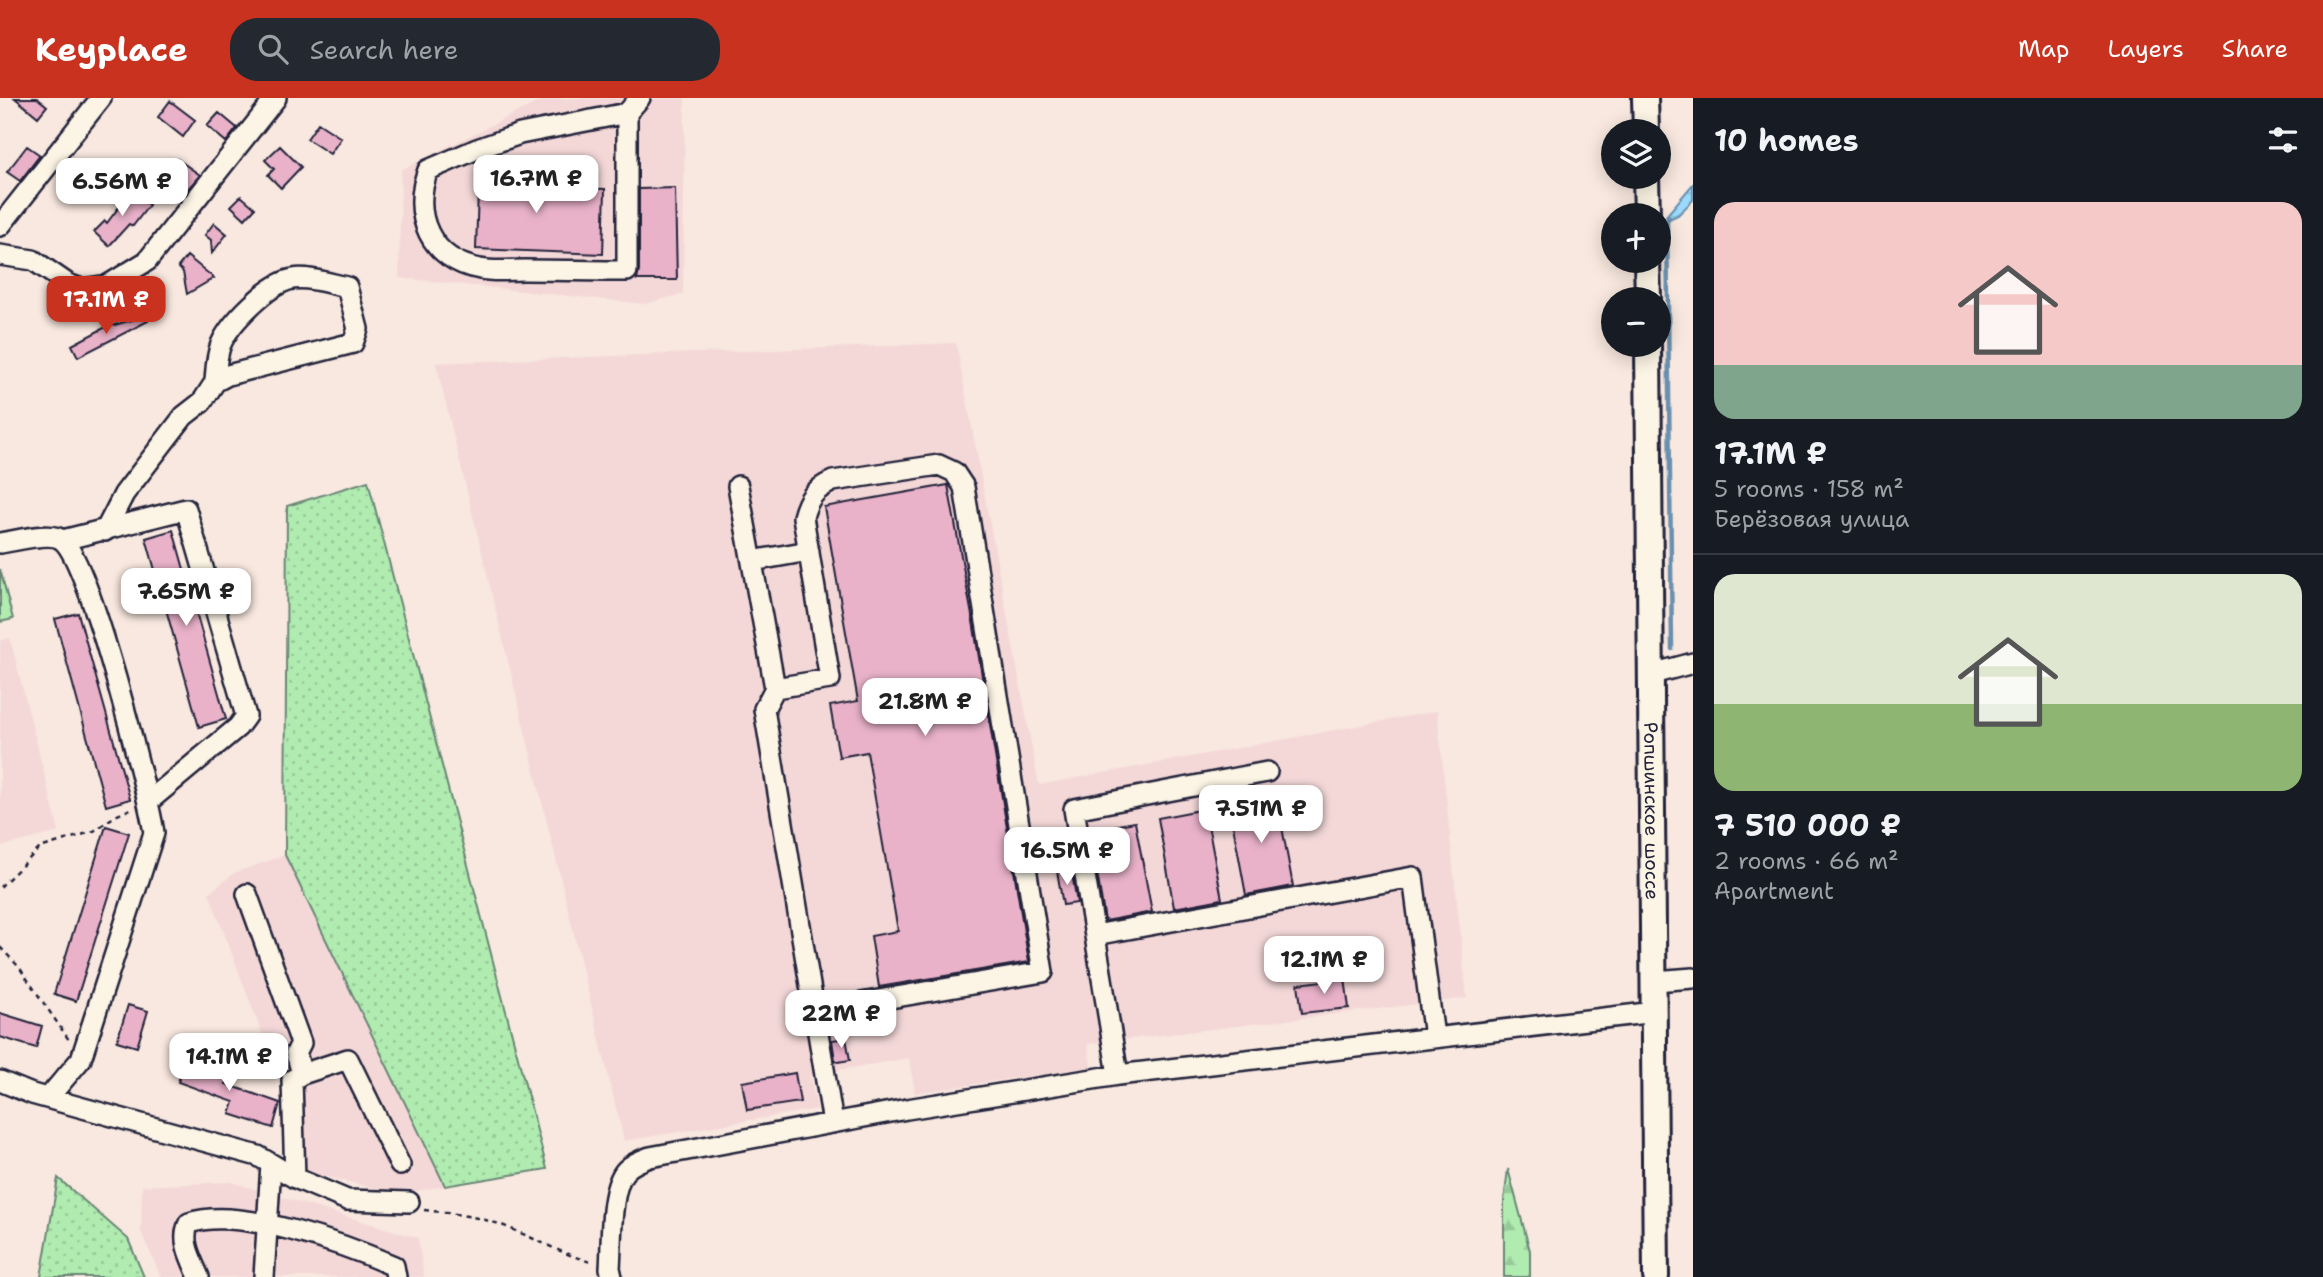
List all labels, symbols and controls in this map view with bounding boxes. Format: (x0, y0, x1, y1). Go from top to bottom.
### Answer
search box (230, 18, 720, 81)
text: Keyplace (35, 27, 188, 72)
icon: search (254, 30, 292, 68)
text: Search here (310, 32, 458, 67)
text: Map (2018, 33, 2069, 65)
text: Layers (2107, 33, 2184, 65)
text: Share (2222, 33, 2288, 65)
map controls (1601, 119, 1671, 357)
button: layers (1601, 119, 1671, 189)
text: 10 homes (1714, 120, 1859, 161)
icon: filters (2264, 121, 2302, 159)
pin: 16.7M ₽ (471, 156, 601, 215)
pin: 6.56M ₽ (57, 158, 187, 218)
text: 16.7M ₽ (489, 163, 583, 193)
text: 6.56M ₽ (72, 166, 172, 196)
button: + (1601, 203, 1671, 273)
icon: home (1945, 247, 2071, 373)
pin: 17.1M ₽ (41, 276, 171, 336)
text: 17.1M ₽ (63, 284, 149, 314)
button: − (1601, 287, 1671, 357)
text: 17.1M ₽ (1714, 433, 1827, 474)
text: 5 rooms · 158 m² (1714, 474, 1904, 504)
text: Берёзовая улица (1714, 504, 1909, 534)
pin: 7.65M ₽ (121, 568, 251, 628)
text: 7.65M ₽ (137, 576, 235, 606)
icon: home (1945, 619, 2071, 745)
pin: 21.8M ₽ (860, 678, 990, 738)
text: 21.8M ₽ (878, 686, 972, 716)
street label: Ропшинское шоссе (1639, 722, 1665, 900)
pin: 7.51M ₽ (1196, 786, 1326, 845)
text: 7.51M ₽ (1215, 793, 1307, 823)
text: 7 510 000 ₽ (1714, 805, 1901, 846)
pin: 16.5M ₽ (1002, 828, 1132, 887)
text: 16.5M ₽ (1020, 835, 1114, 865)
text: 2 rooms · 66 m² (1714, 846, 1899, 876)
text: Apartment (1714, 876, 1834, 906)
pin: 12.1M ₽ (1259, 936, 1389, 996)
text: 12.1M ₽ (1280, 944, 1368, 974)
pin: 22M ₽ (792, 990, 890, 1050)
text: 22M ₽ (801, 998, 881, 1028)
pin: 14.1M ₽ (164, 1034, 294, 1093)
text: 14.1M ₽ (185, 1041, 273, 1071)

